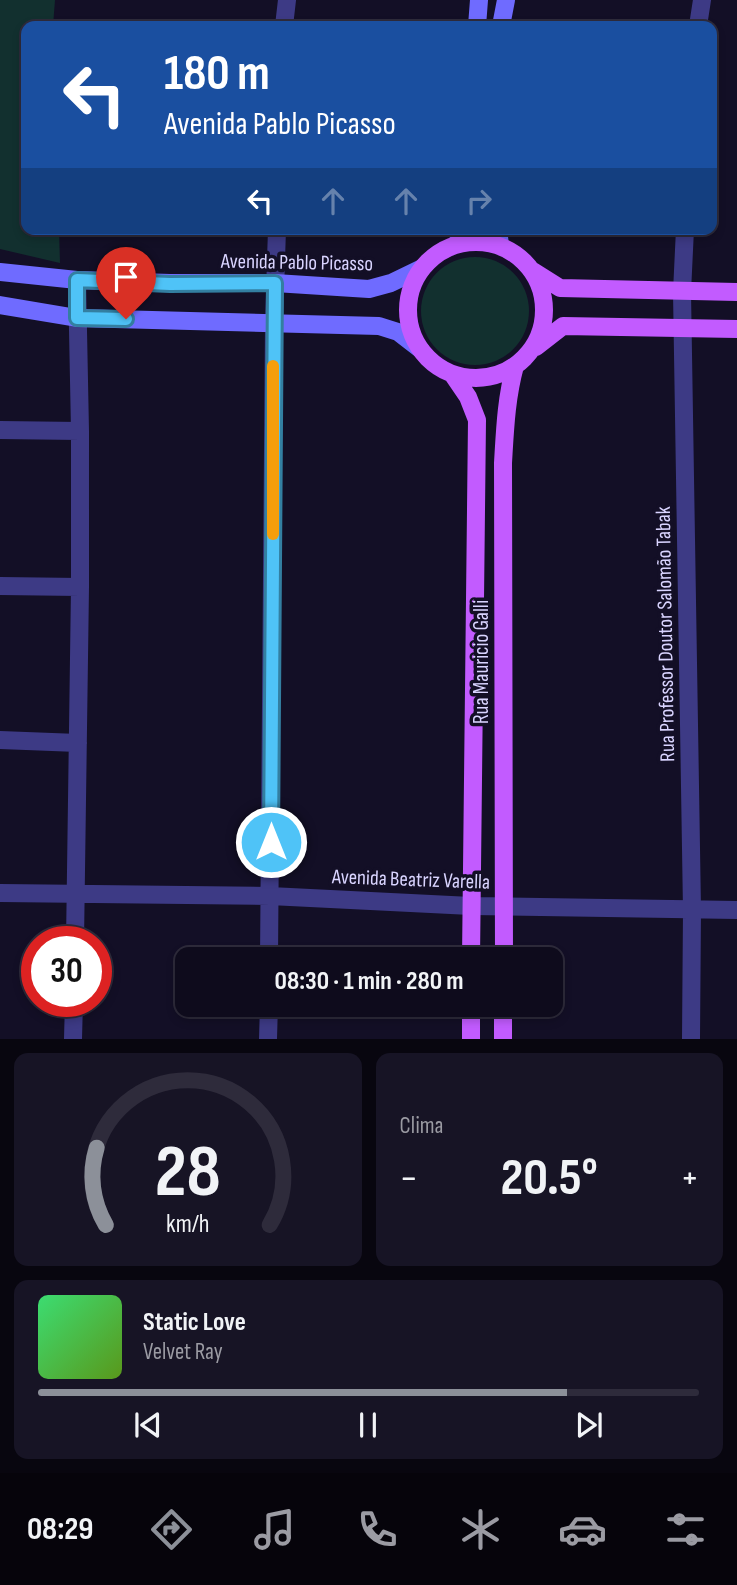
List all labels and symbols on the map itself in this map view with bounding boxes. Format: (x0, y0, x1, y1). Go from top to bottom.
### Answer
pin (96, 247, 156, 319)
street label: Avenida Pablo Picasso (220, 249, 373, 276)
street label: Rua Professor Doutor Salomão Tabak (651, 506, 680, 762)
street label: Rua Mauricio Galli (469, 600, 494, 724)
position arrow (234, 805, 308, 879)
street label: Avenida Beatriz Varella (330, 864, 490, 895)
speed limit sign: 30 (21, 926, 112, 1017)

